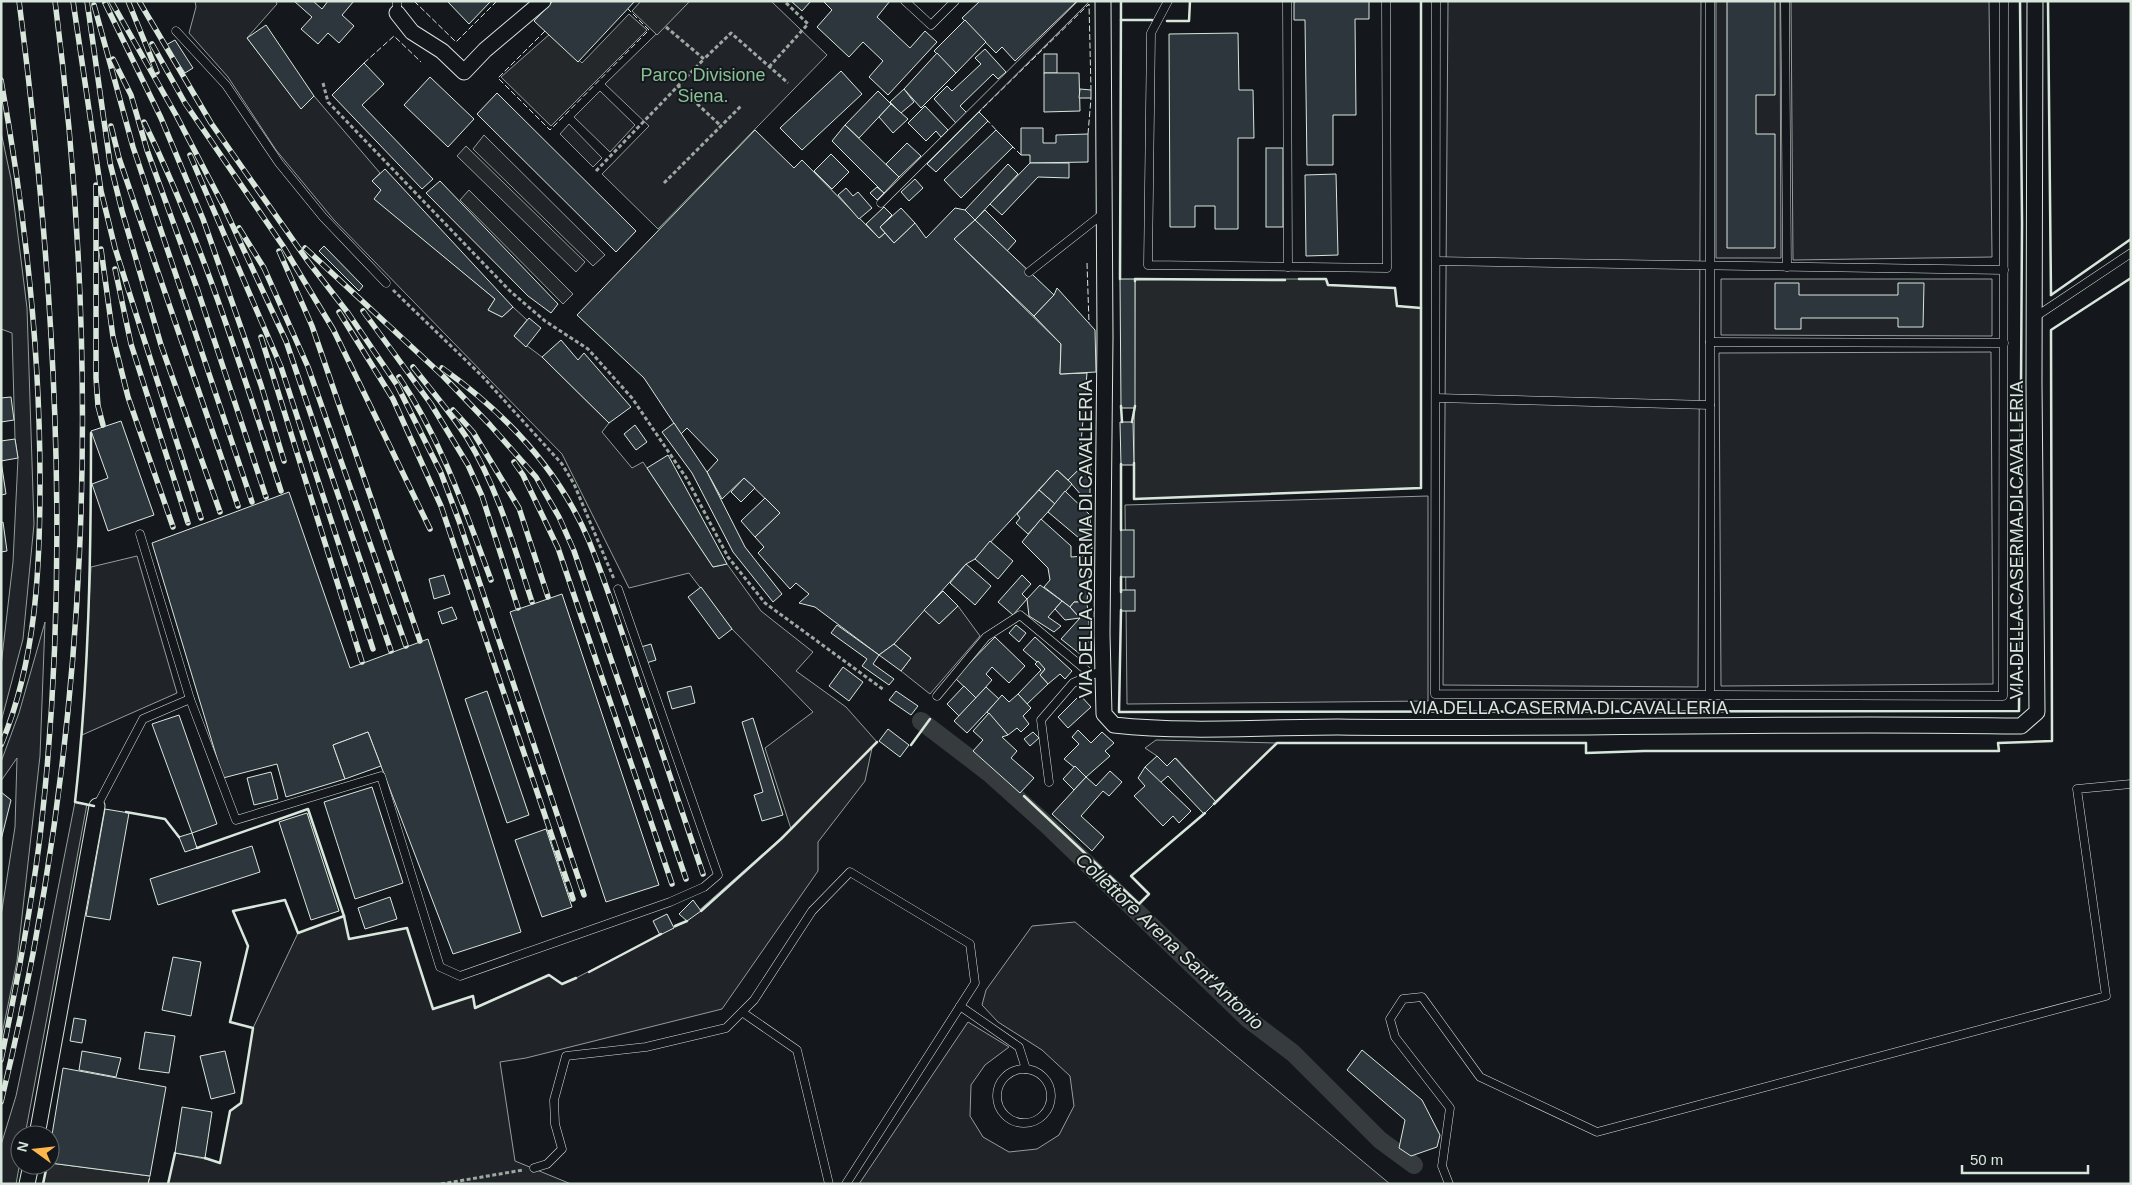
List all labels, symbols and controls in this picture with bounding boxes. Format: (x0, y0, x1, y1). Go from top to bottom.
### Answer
park label: Parco Divisione Siena. (640, 65, 766, 106)
street label: VIA DELLA CASERMA DI CAVALLERIA (1076, 380, 1096, 698)
street label: VIA DELLA CASERMA DI CAVALLERIA (2007, 381, 2027, 699)
street label: VIA DELLA CASERMA DI CAVALLERIA (1410, 698, 1728, 718)
water label: Collettore Arena Sant'Antonio (1071, 849, 1268, 1034)
north arrow (10, 1125, 60, 1175)
text: N (13, 1140, 31, 1154)
scale bar (1962, 1142, 2088, 1174)
text: 50 m (1970, 1151, 2003, 1168)

